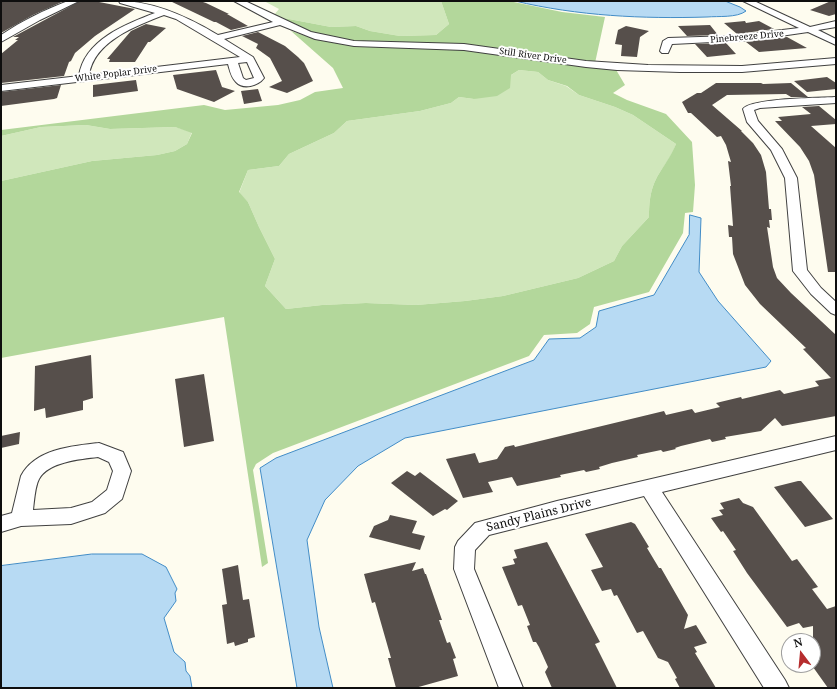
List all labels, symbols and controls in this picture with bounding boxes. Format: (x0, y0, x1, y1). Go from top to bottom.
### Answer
street label: Pinebreeze Drive (710, 28, 784, 46)
street label: Still River Drive (499, 46, 567, 66)
street label: White Poplar Drive (74, 64, 158, 84)
street label: Sandy Plains Drive (485, 495, 593, 535)
north arrow (781, 633, 821, 673)
text: N (792, 634, 804, 650)

